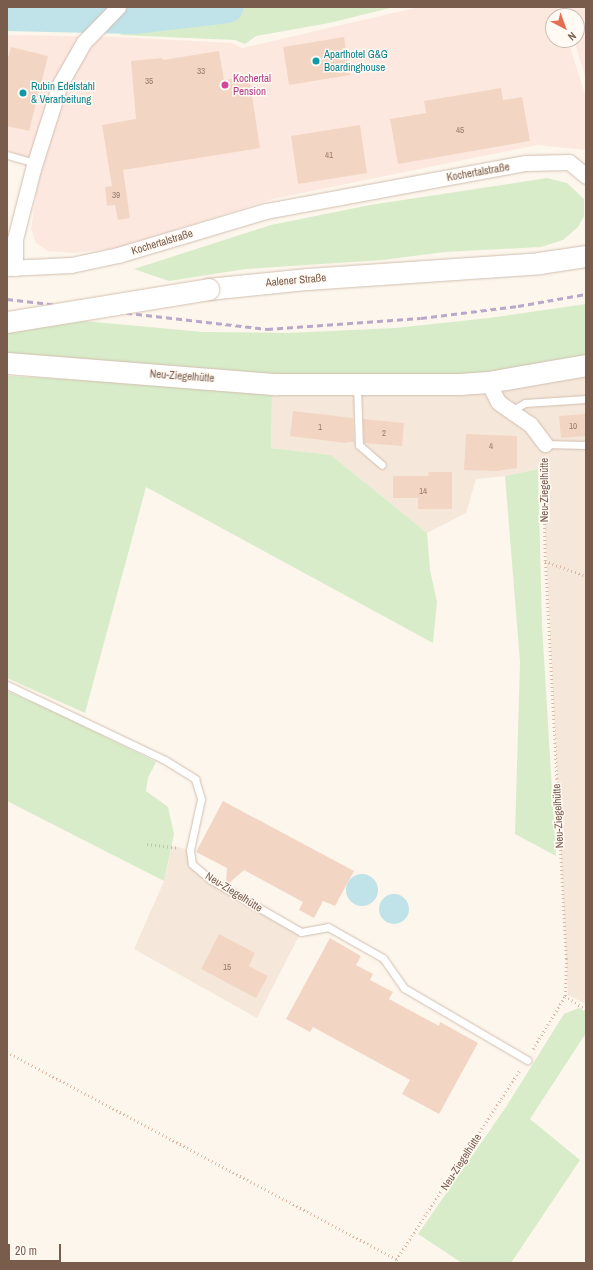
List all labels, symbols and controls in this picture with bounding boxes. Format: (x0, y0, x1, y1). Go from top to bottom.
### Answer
north arrow (545, 8, 585, 48)
text: N (565, 29, 579, 44)
place label: Aparthotel G&G Boardinghouse (324, 48, 388, 74)
marker: Aparthotel G&G Boardinghouse (311, 56, 321, 66)
house number: 33 (197, 66, 205, 76)
place label: Kochertal Pension (233, 72, 271, 98)
house number: 35 (145, 76, 153, 86)
place label: Rubin Edelstahl & Verarbeitung (31, 80, 95, 106)
marker: Kochertal Pension (220, 80, 230, 90)
marker: Rubin Edelstahl & Verarbeitung (18, 88, 28, 98)
house number: 45 (456, 125, 464, 135)
house number: 41 (325, 150, 333, 160)
street label: Kochertalstraße (446, 160, 510, 184)
house number: 39 (112, 190, 120, 200)
street label: Kochertalstraße (130, 226, 194, 258)
street label: Aalener Straße (265, 271, 327, 289)
street label: Neu-Ziegelhütte (149, 367, 215, 385)
house number: 10 (569, 421, 577, 431)
house number: 1 (318, 422, 322, 432)
house number: 2 (382, 428, 386, 438)
house number: 4 (489, 441, 493, 451)
street label: Neu-Ziegelhütte (537, 458, 551, 522)
house number: 14 (419, 486, 427, 496)
street label: Neu-Ziegelhütte (550, 783, 566, 849)
street label: Neu-Ziegelhütte (203, 869, 265, 915)
house number: 15 (223, 962, 231, 972)
street label: Neu-Ziegelhütte (438, 1131, 484, 1193)
scale bar (10, 1236, 63, 1262)
text: 20 m (15, 1243, 37, 1259)

